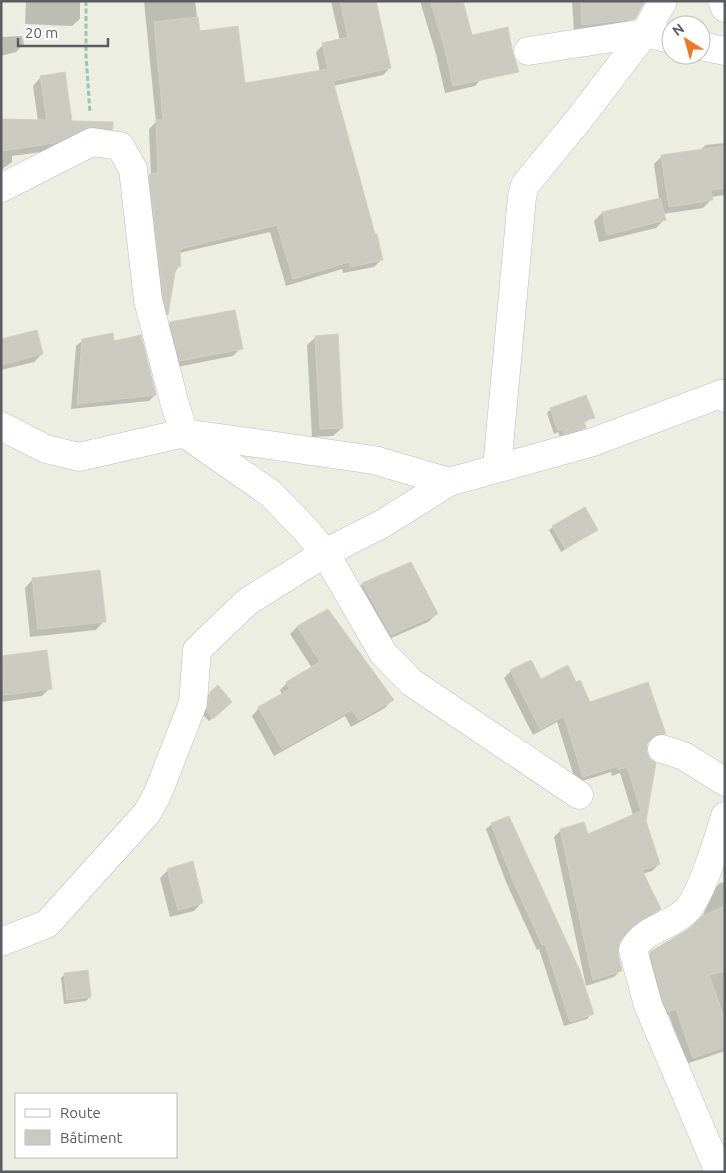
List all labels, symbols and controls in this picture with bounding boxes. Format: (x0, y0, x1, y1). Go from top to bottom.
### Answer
scale bar (18, 15, 108, 47)
north arrow (661, 15, 711, 65)
text: N (669, 20, 687, 39)
text: 20 m (25, 24, 58, 41)
legend (15, 1093, 178, 1158)
text: Route (60, 1104, 101, 1121)
text: Bâtiment (60, 1129, 123, 1146)

